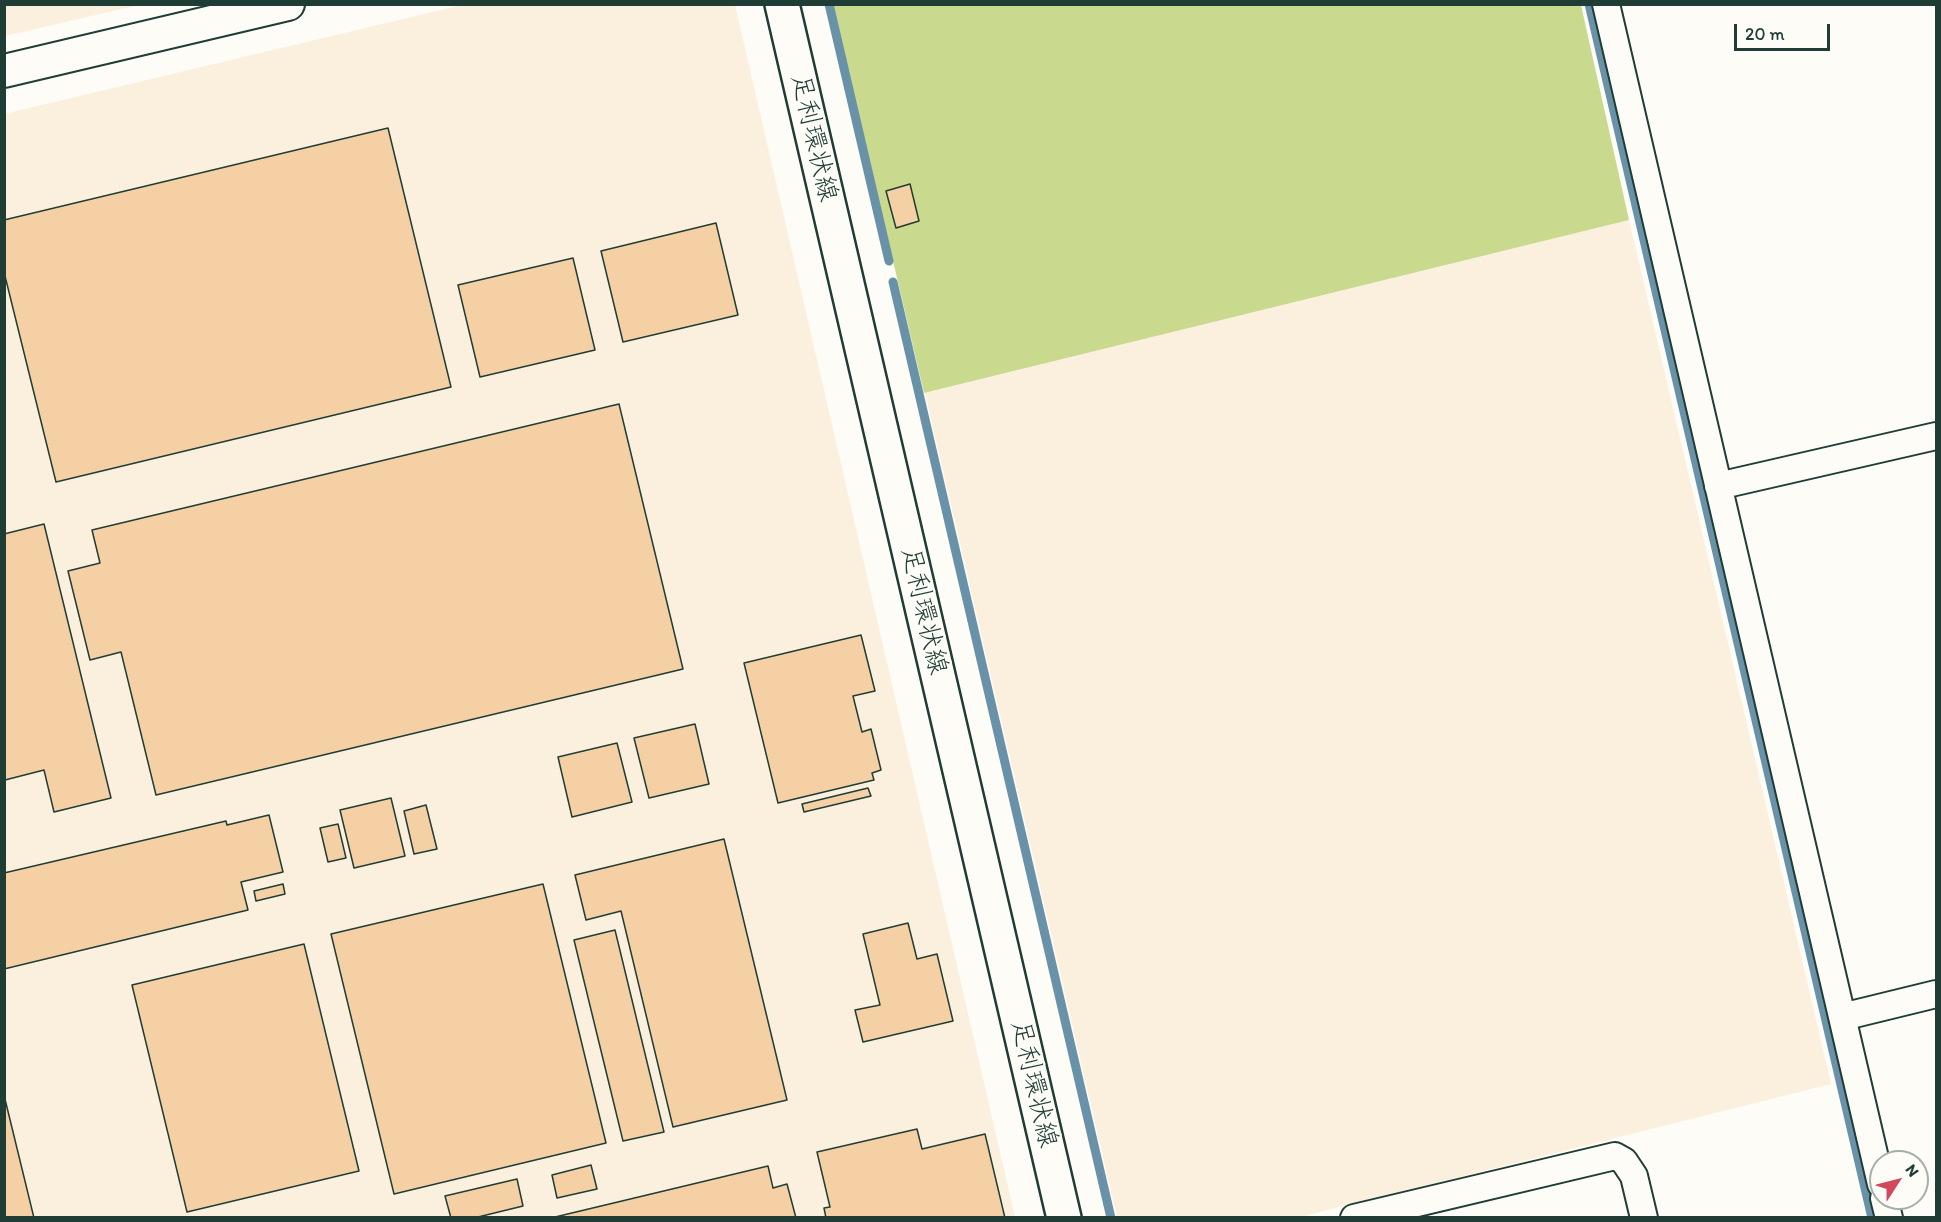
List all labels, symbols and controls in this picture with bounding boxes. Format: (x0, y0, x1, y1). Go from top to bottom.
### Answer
scale bar (1737, 12, 1833, 50)
text: 20 m (1745, 23, 1785, 45)
street label: 足利環状線 (783, 71, 843, 205)
street label: 足利環状線 (893, 544, 953, 678)
street label: 足利環状線 (1003, 1017, 1063, 1151)
north arrow (1869, 1150, 1929, 1210)
text: N (1901, 1160, 1923, 1180)

